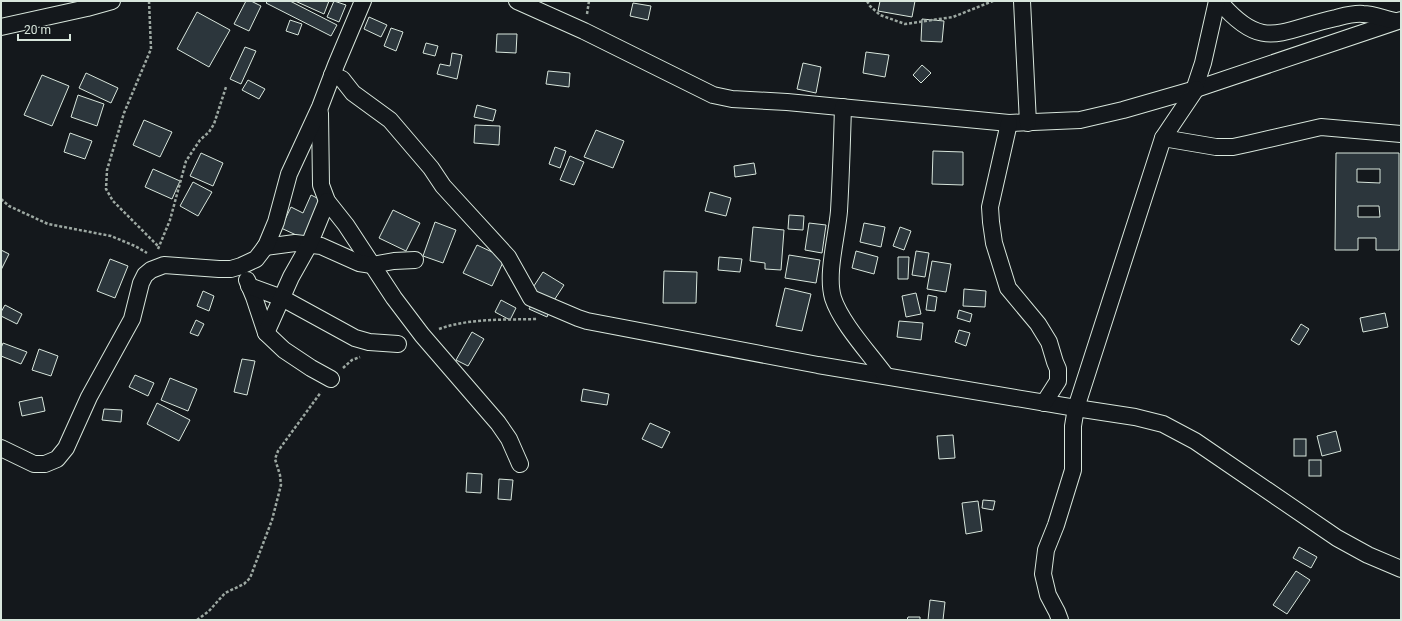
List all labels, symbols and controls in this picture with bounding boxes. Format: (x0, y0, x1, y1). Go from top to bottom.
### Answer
scale bar (18, 16, 70, 42)
text: 20 m (24, 23, 51, 37)

